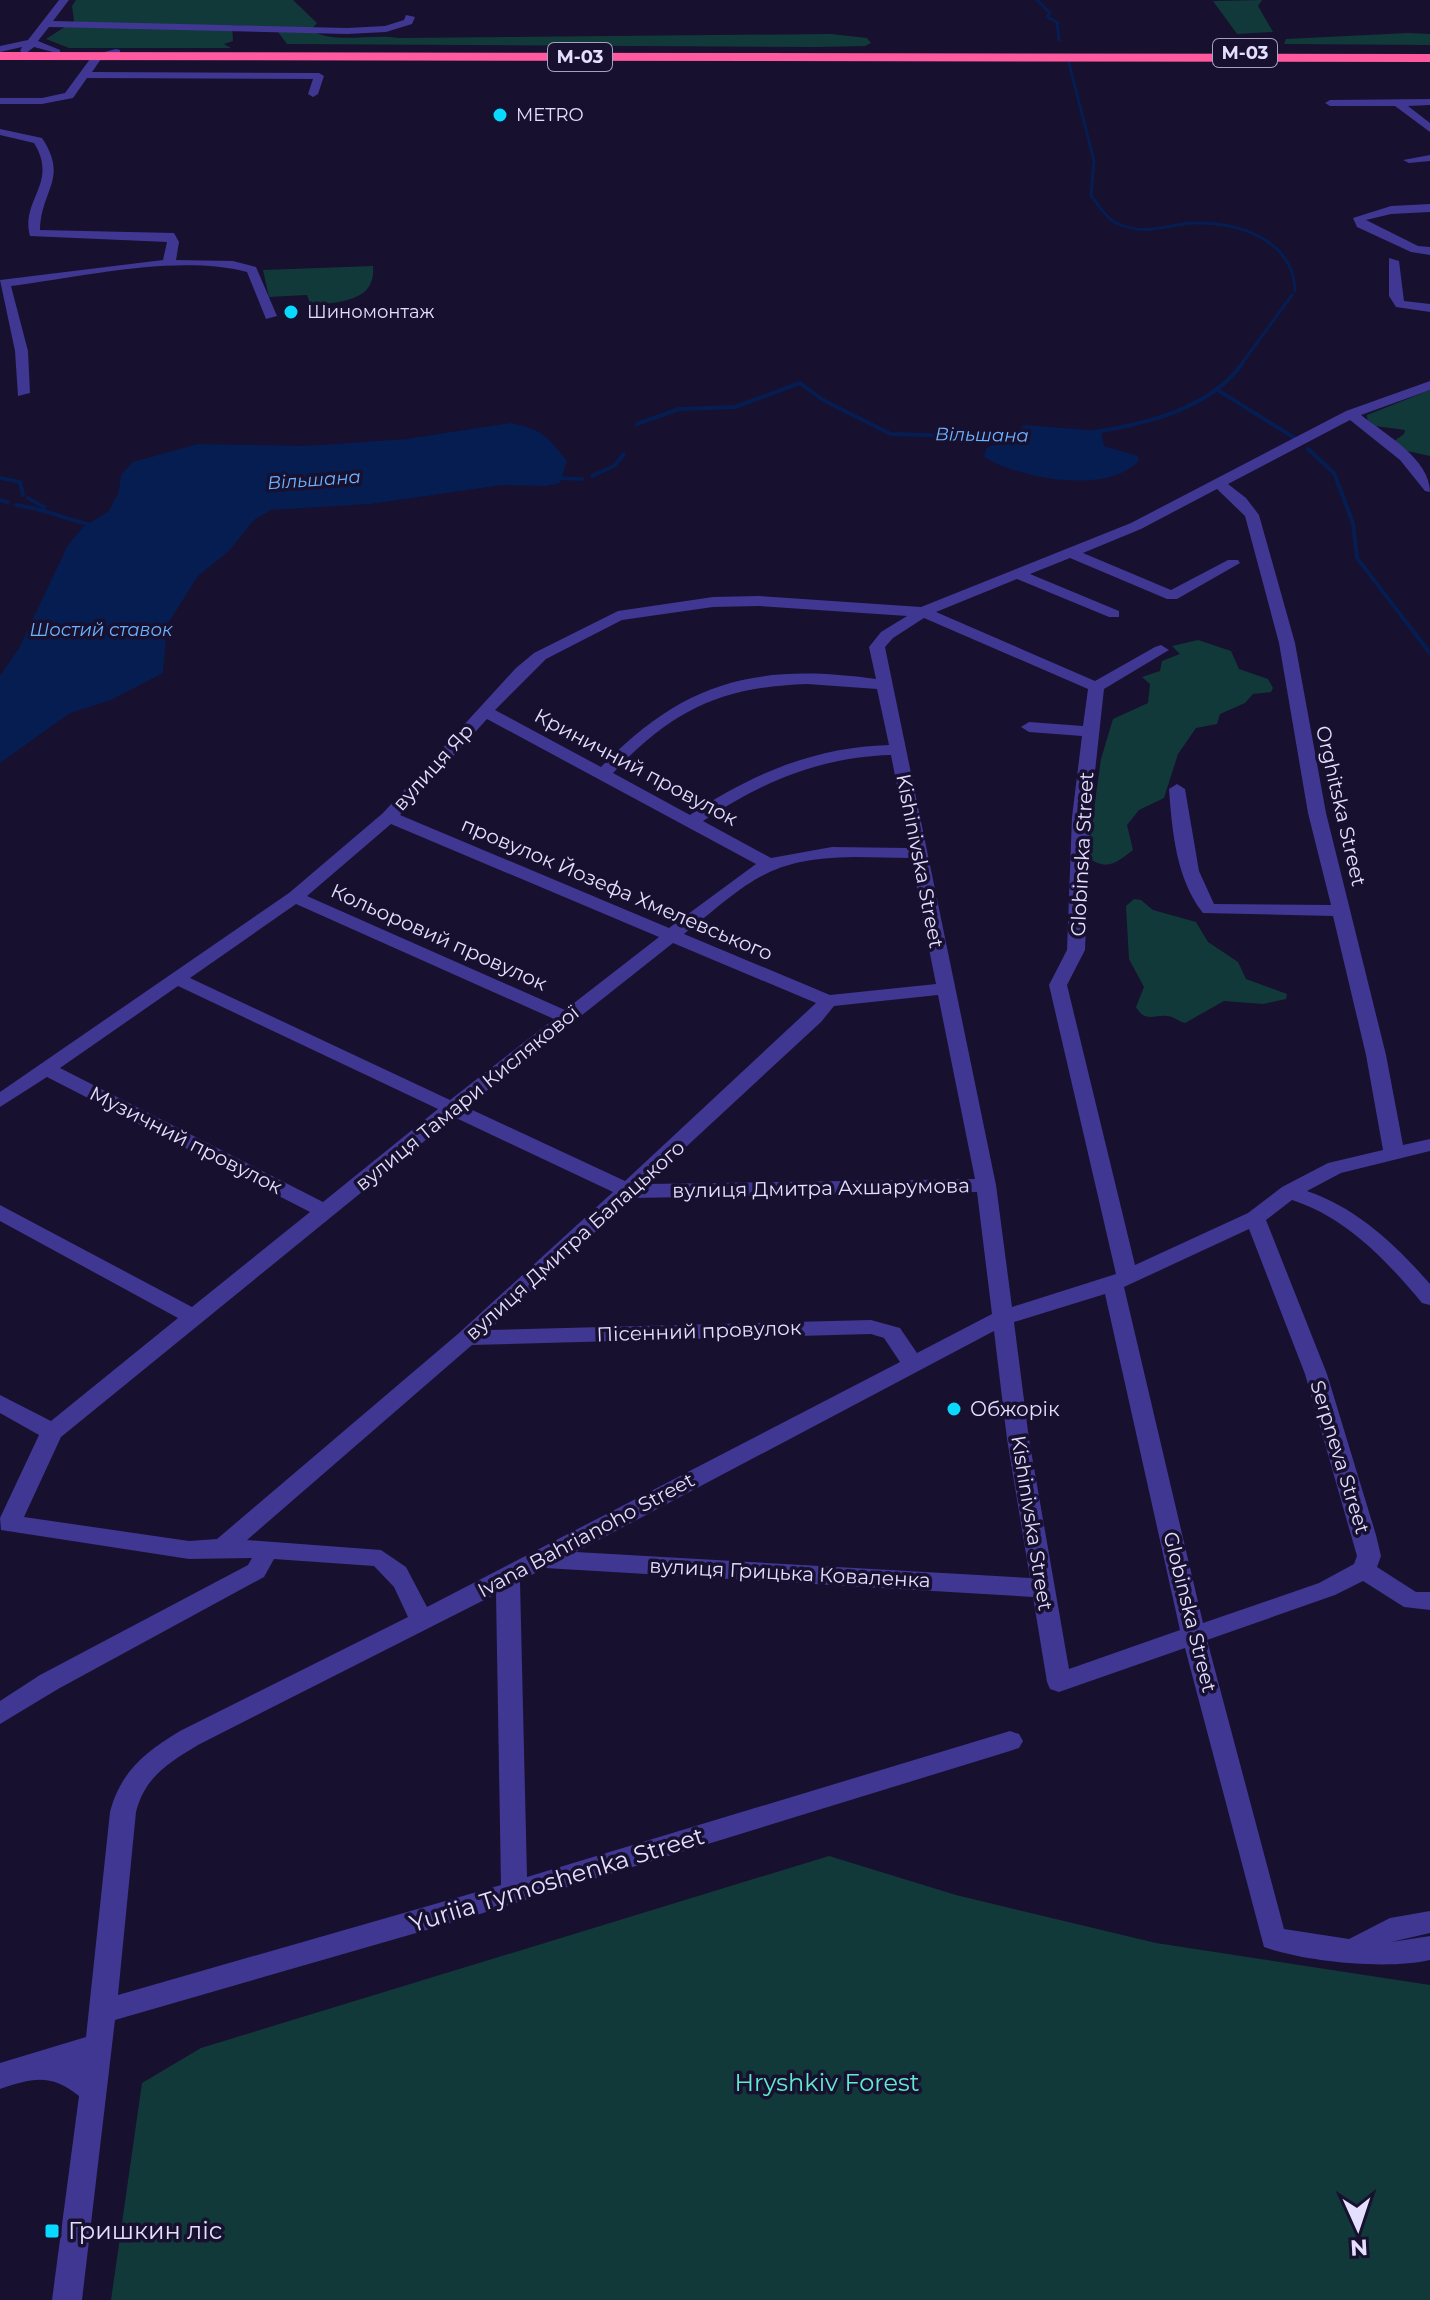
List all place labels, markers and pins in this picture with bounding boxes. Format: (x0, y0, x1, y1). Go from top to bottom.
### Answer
place label: METRO (516, 104, 584, 126)
marker: METRO (491, 106, 509, 124)
place label: Шиномонтаж (307, 301, 434, 323)
marker: Шиномонтаж (282, 303, 300, 321)
place label: Обжорік (970, 1397, 1060, 1421)
marker: Обжорік (945, 1400, 963, 1418)
place label: Гришкин ліс (68, 2216, 222, 2245)
marker: Гришкин ліс (43, 2222, 61, 2240)

